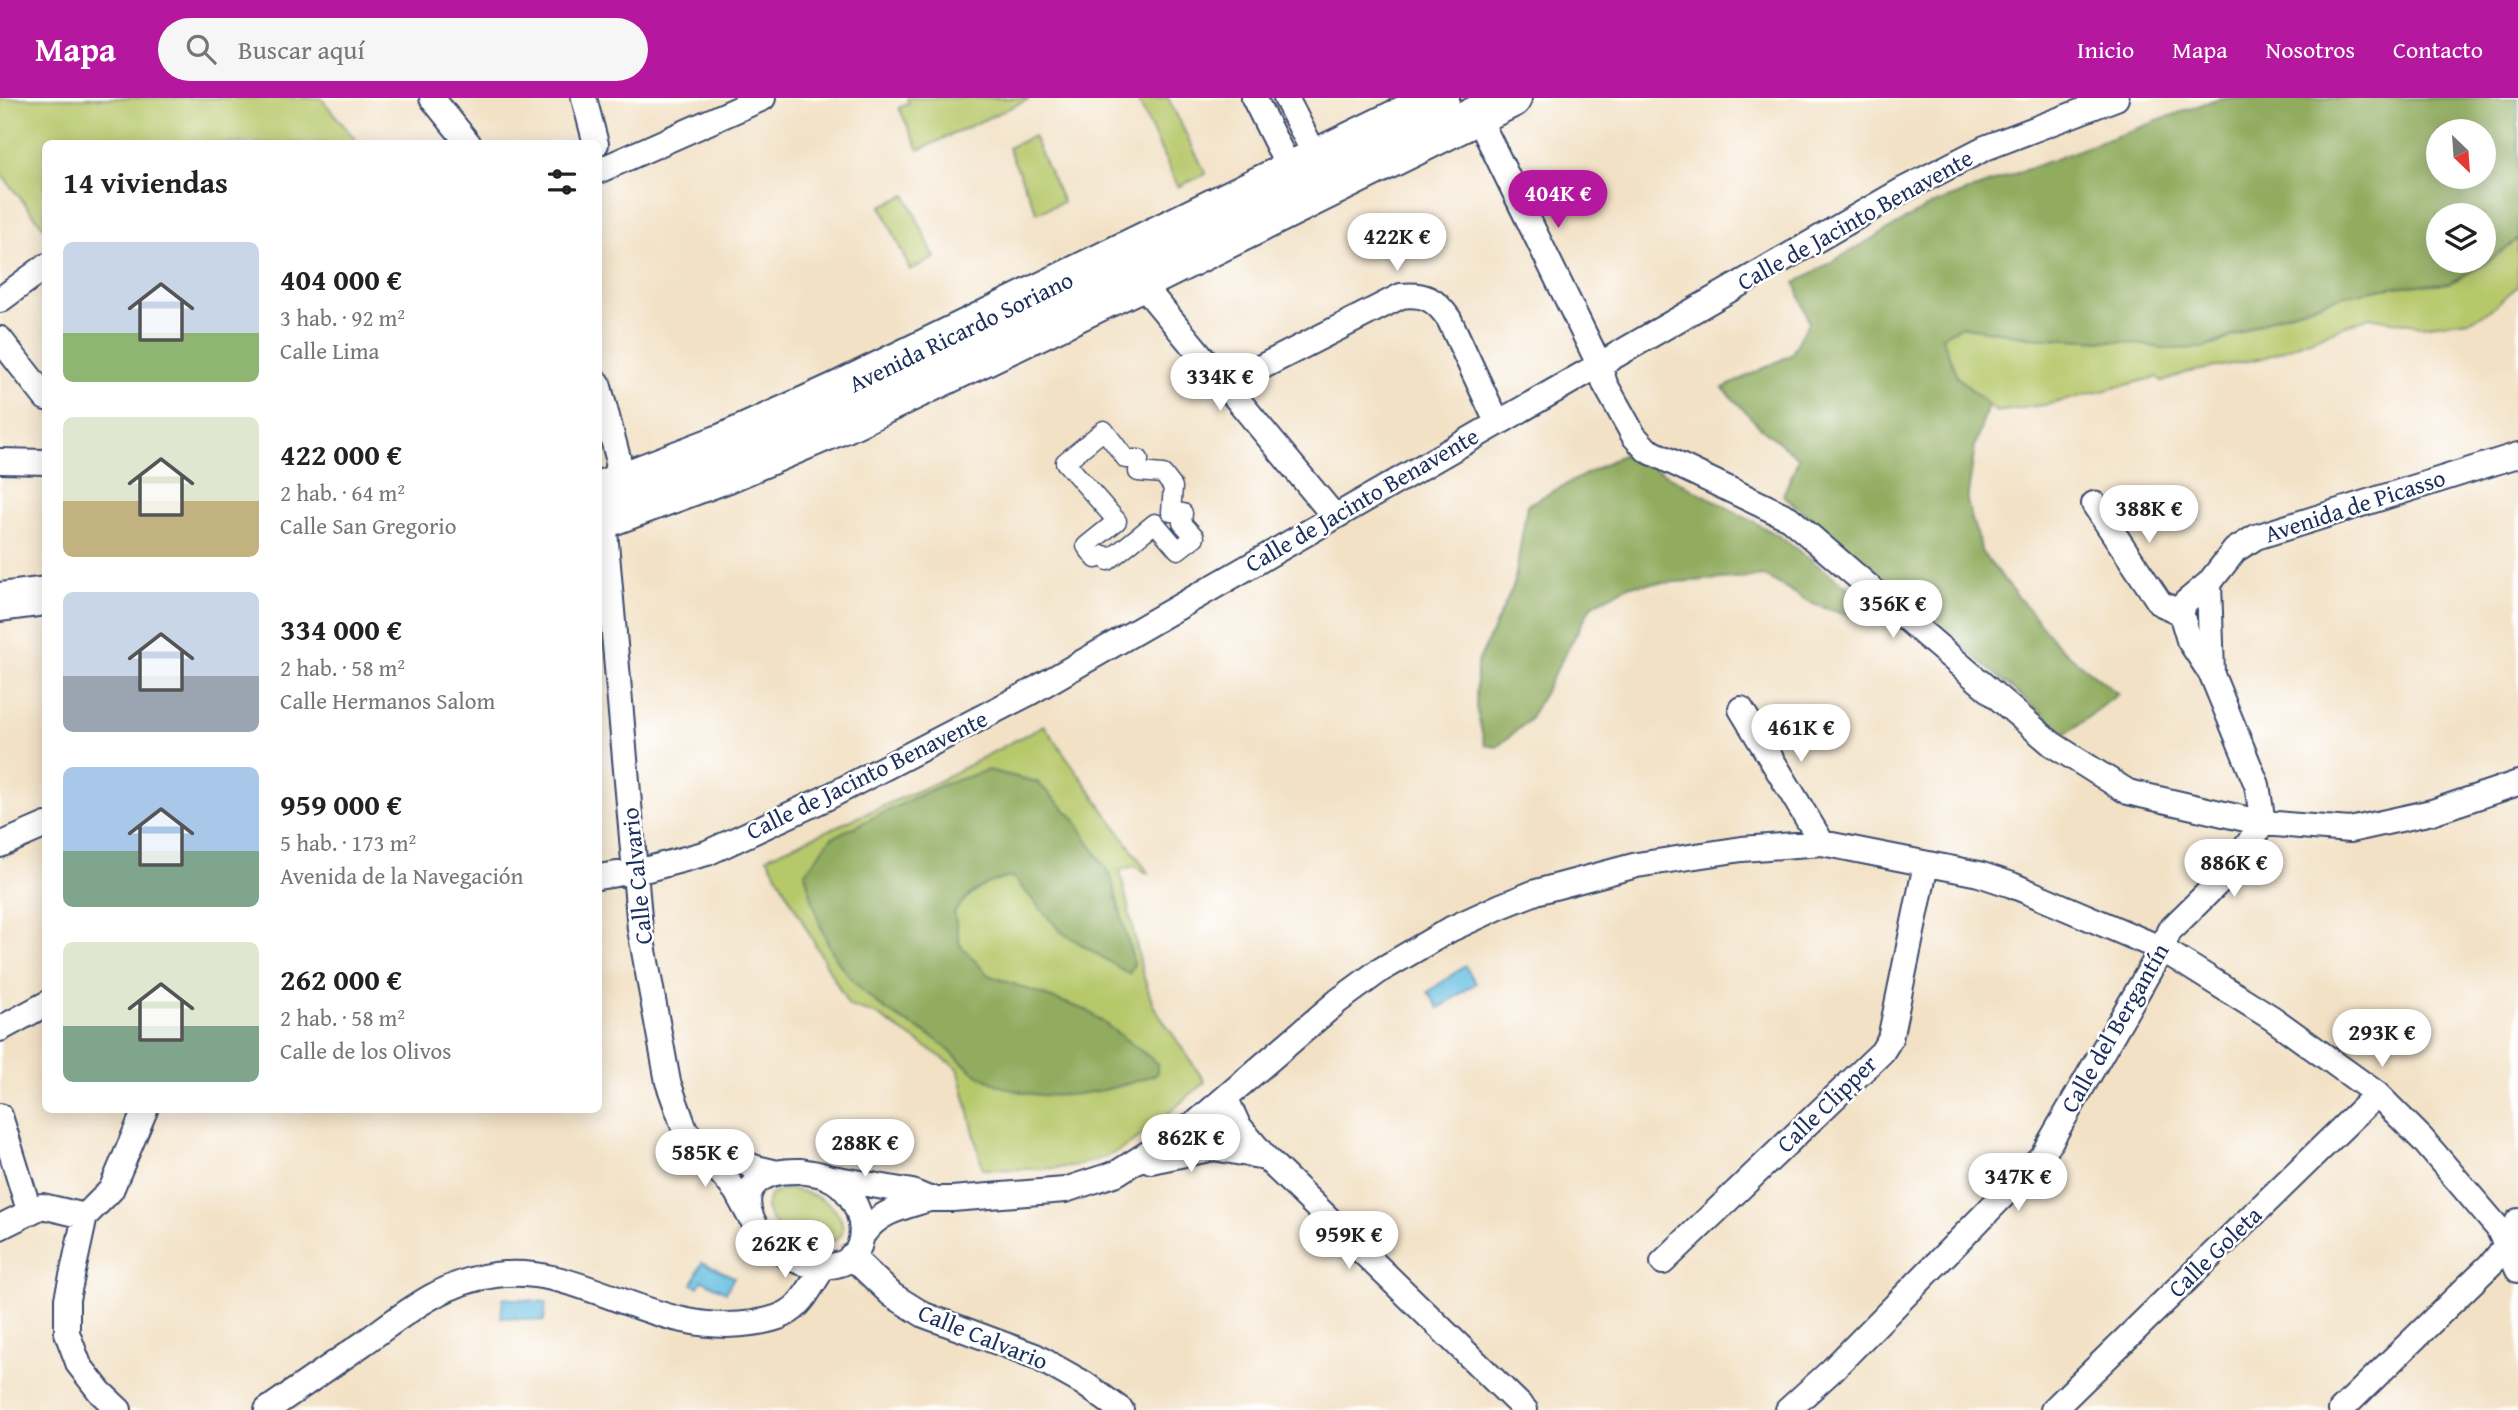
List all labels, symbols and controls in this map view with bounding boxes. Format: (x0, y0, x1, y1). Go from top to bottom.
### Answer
search box (158, 18, 648, 81)
text: Mapa (35, 25, 116, 73)
icon: search (182, 30, 220, 68)
text: Buscar aquí (238, 30, 365, 69)
text: Inicio (2077, 32, 2134, 67)
text: Mapa (2172, 32, 2228, 67)
text: Nosotros (2266, 32, 2355, 67)
text: Contacto (2393, 32, 2483, 67)
north arrow (2426, 119, 2496, 189)
map controls (2426, 119, 2496, 273)
street label: Calle de Jacinto Benavente (1731, 140, 1979, 299)
text: 14 viviendas (63, 160, 228, 204)
icon: filters (543, 163, 581, 201)
pin: 404K € (1501, 170, 1615, 230)
text: 404K € (1524, 176, 1592, 209)
button: layers (2426, 203, 2496, 273)
pin: 422K € (1340, 214, 1454, 273)
text: 422K € (1363, 219, 1431, 252)
text: 404 000 € (280, 257, 402, 301)
street label: Avenida Ricardo Soriano (843, 262, 1079, 401)
icon: home (119, 270, 203, 354)
text: 3 hab. · 92 m² (280, 301, 405, 334)
text: Calle Lima (280, 334, 379, 367)
pin: 334K € (1163, 354, 1277, 413)
text: 334K € (1186, 359, 1254, 392)
street label: Calle de Jacinto Benavente (1238, 418, 1485, 581)
text: 422 000 € (280, 432, 402, 476)
icon: home (119, 445, 203, 529)
street label: Avenida de Picasso (2260, 460, 2450, 551)
text: 2 hab. · 64 m² (280, 476, 405, 509)
pin: 388K € (2092, 486, 2206, 545)
text: 388K € (2115, 491, 2183, 524)
text: Calle San Gregorio (280, 509, 457, 542)
pin: 356K € (1836, 580, 1950, 640)
text: 356K € (1859, 586, 1927, 619)
text: 334 000 € (280, 607, 402, 651)
icon: home (119, 620, 203, 704)
text: 2 hab. · 58 m² (280, 651, 405, 684)
text: Calle Hermanos Salom (280, 684, 495, 717)
street label: Calle de Jacinto Benavente (740, 701, 993, 848)
pin: 461K € (1744, 704, 1858, 764)
text: 461K € (1767, 710, 1835, 743)
text: 959 000 € (280, 782, 402, 826)
icon: home (119, 795, 203, 879)
street label: Calle Calvario (612, 806, 661, 946)
text: 5 hab. · 173 m² (280, 826, 416, 859)
pin: 886K € (2177, 840, 2291, 899)
text: 886K € (2200, 845, 2268, 878)
text: Avenida de la Navegación (280, 859, 524, 892)
street label: Calle del Bergantín (2052, 936, 2178, 1119)
text: 262 000 € (280, 957, 402, 1001)
icon: home (119, 970, 203, 1054)
text: 2 hab. · 58 m² (280, 1001, 405, 1034)
pin: 293K € (2325, 1010, 2439, 1069)
text: 293K € (2348, 1015, 2416, 1048)
text: Calle de los Olivos (280, 1034, 451, 1067)
street label: Calle Clipper (1768, 1047, 1885, 1161)
pin: 862K € (1134, 1114, 1248, 1174)
pin: 288K € (808, 1119, 922, 1179)
text: 862K € (1157, 1120, 1225, 1153)
text: 288K € (831, 1125, 899, 1158)
pin: 585K € (648, 1130, 762, 1189)
text: 585K € (671, 1135, 739, 1168)
pin: 347K € (1961, 1154, 2075, 1213)
text: 347K € (1984, 1159, 2052, 1192)
street label: Calle Goleta (2160, 1197, 2270, 1305)
pin: 959K € (1292, 1212, 1406, 1271)
text: 959K € (1315, 1217, 1383, 1250)
pin: 262K € (728, 1220, 842, 1280)
text: 262K € (751, 1226, 819, 1259)
street label: Calle Calvario (913, 1295, 1053, 1378)

